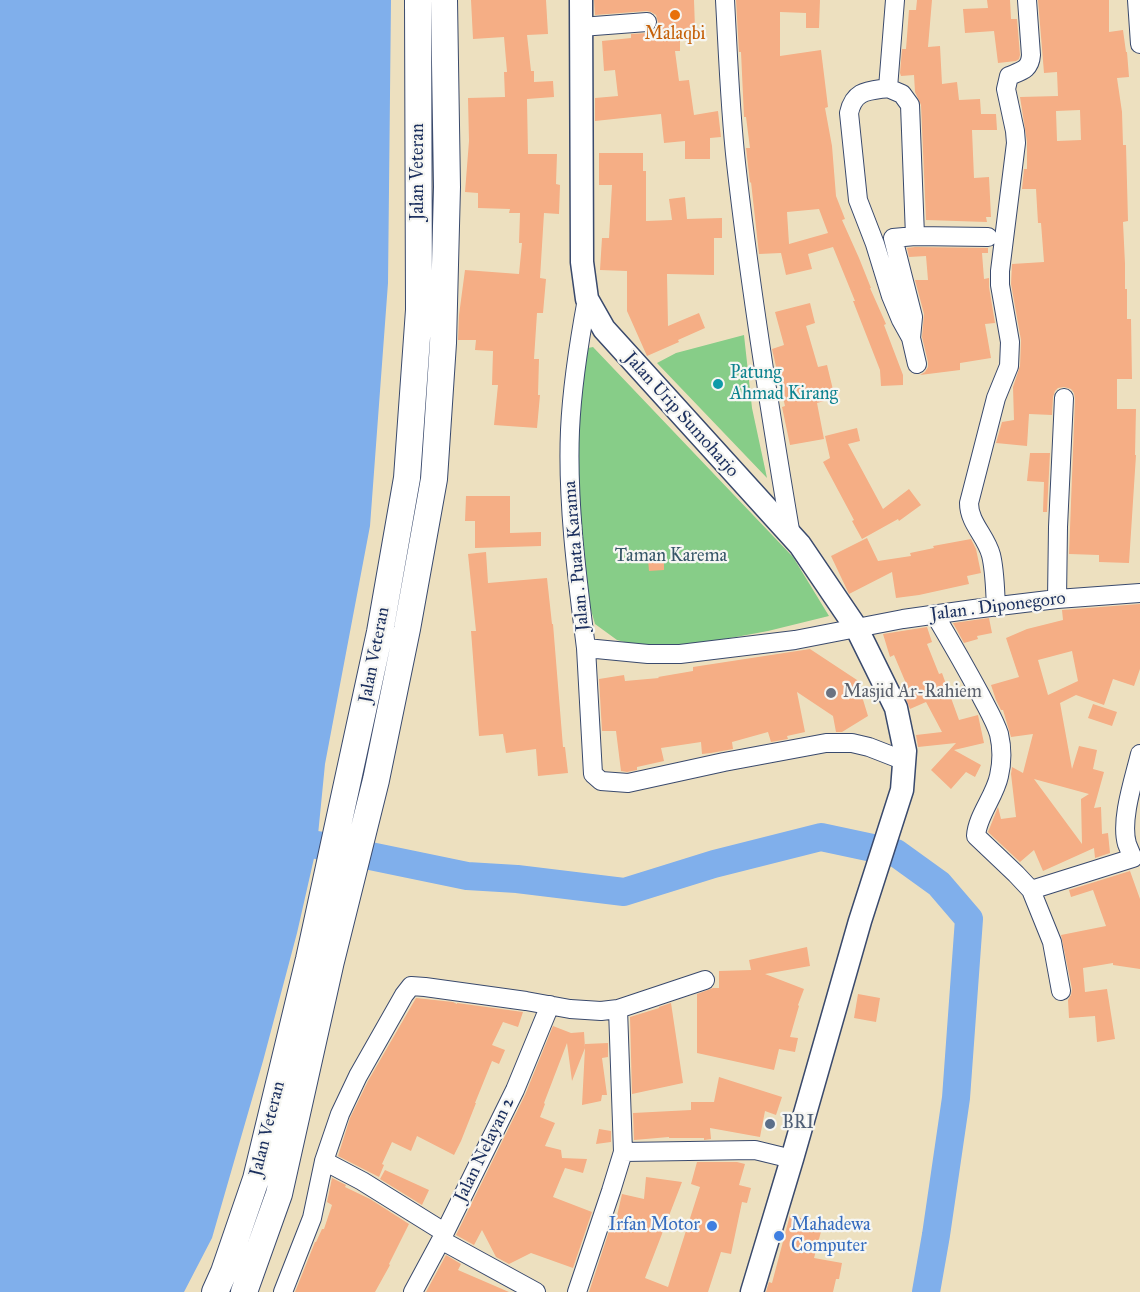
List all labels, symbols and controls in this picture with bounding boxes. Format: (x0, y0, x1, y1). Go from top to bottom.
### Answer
marker: Malaqbi (668, 8, 682, 22)
place label: Malaqbi (645, 24, 705, 46)
street label: Jalan Veteran (408, 123, 430, 221)
street label: Jalan Urip Sumoharjo (619, 348, 743, 482)
place label: Patung Ahmad Kirang (730, 363, 838, 406)
marker: Patung Ahmad Kirang (711, 377, 725, 391)
street label: Jalan . Puata Karama (560, 480, 594, 632)
park label: Taman Karema (615, 546, 727, 568)
street label: Jalan . Diponegoro (929, 588, 1067, 626)
street label: Jalan Veteran (355, 605, 395, 705)
place label: Masjid Ar-Rahiem (843, 682, 982, 704)
marker: Masjid Ar-Rahiem (824, 686, 838, 700)
street label: Jalan Veteran (246, 1079, 290, 1179)
street label: Jalan Nelayan 2 (450, 1094, 520, 1206)
place label: BRI (782, 1113, 814, 1135)
marker: BRI (763, 1117, 777, 1131)
place label: Irfan Motor (608, 1215, 700, 1237)
place label: Mahadewa Computer (791, 1215, 871, 1258)
marker: Irfan Motor (705, 1219, 719, 1233)
marker: Mahadewa Computer (772, 1229, 786, 1243)

